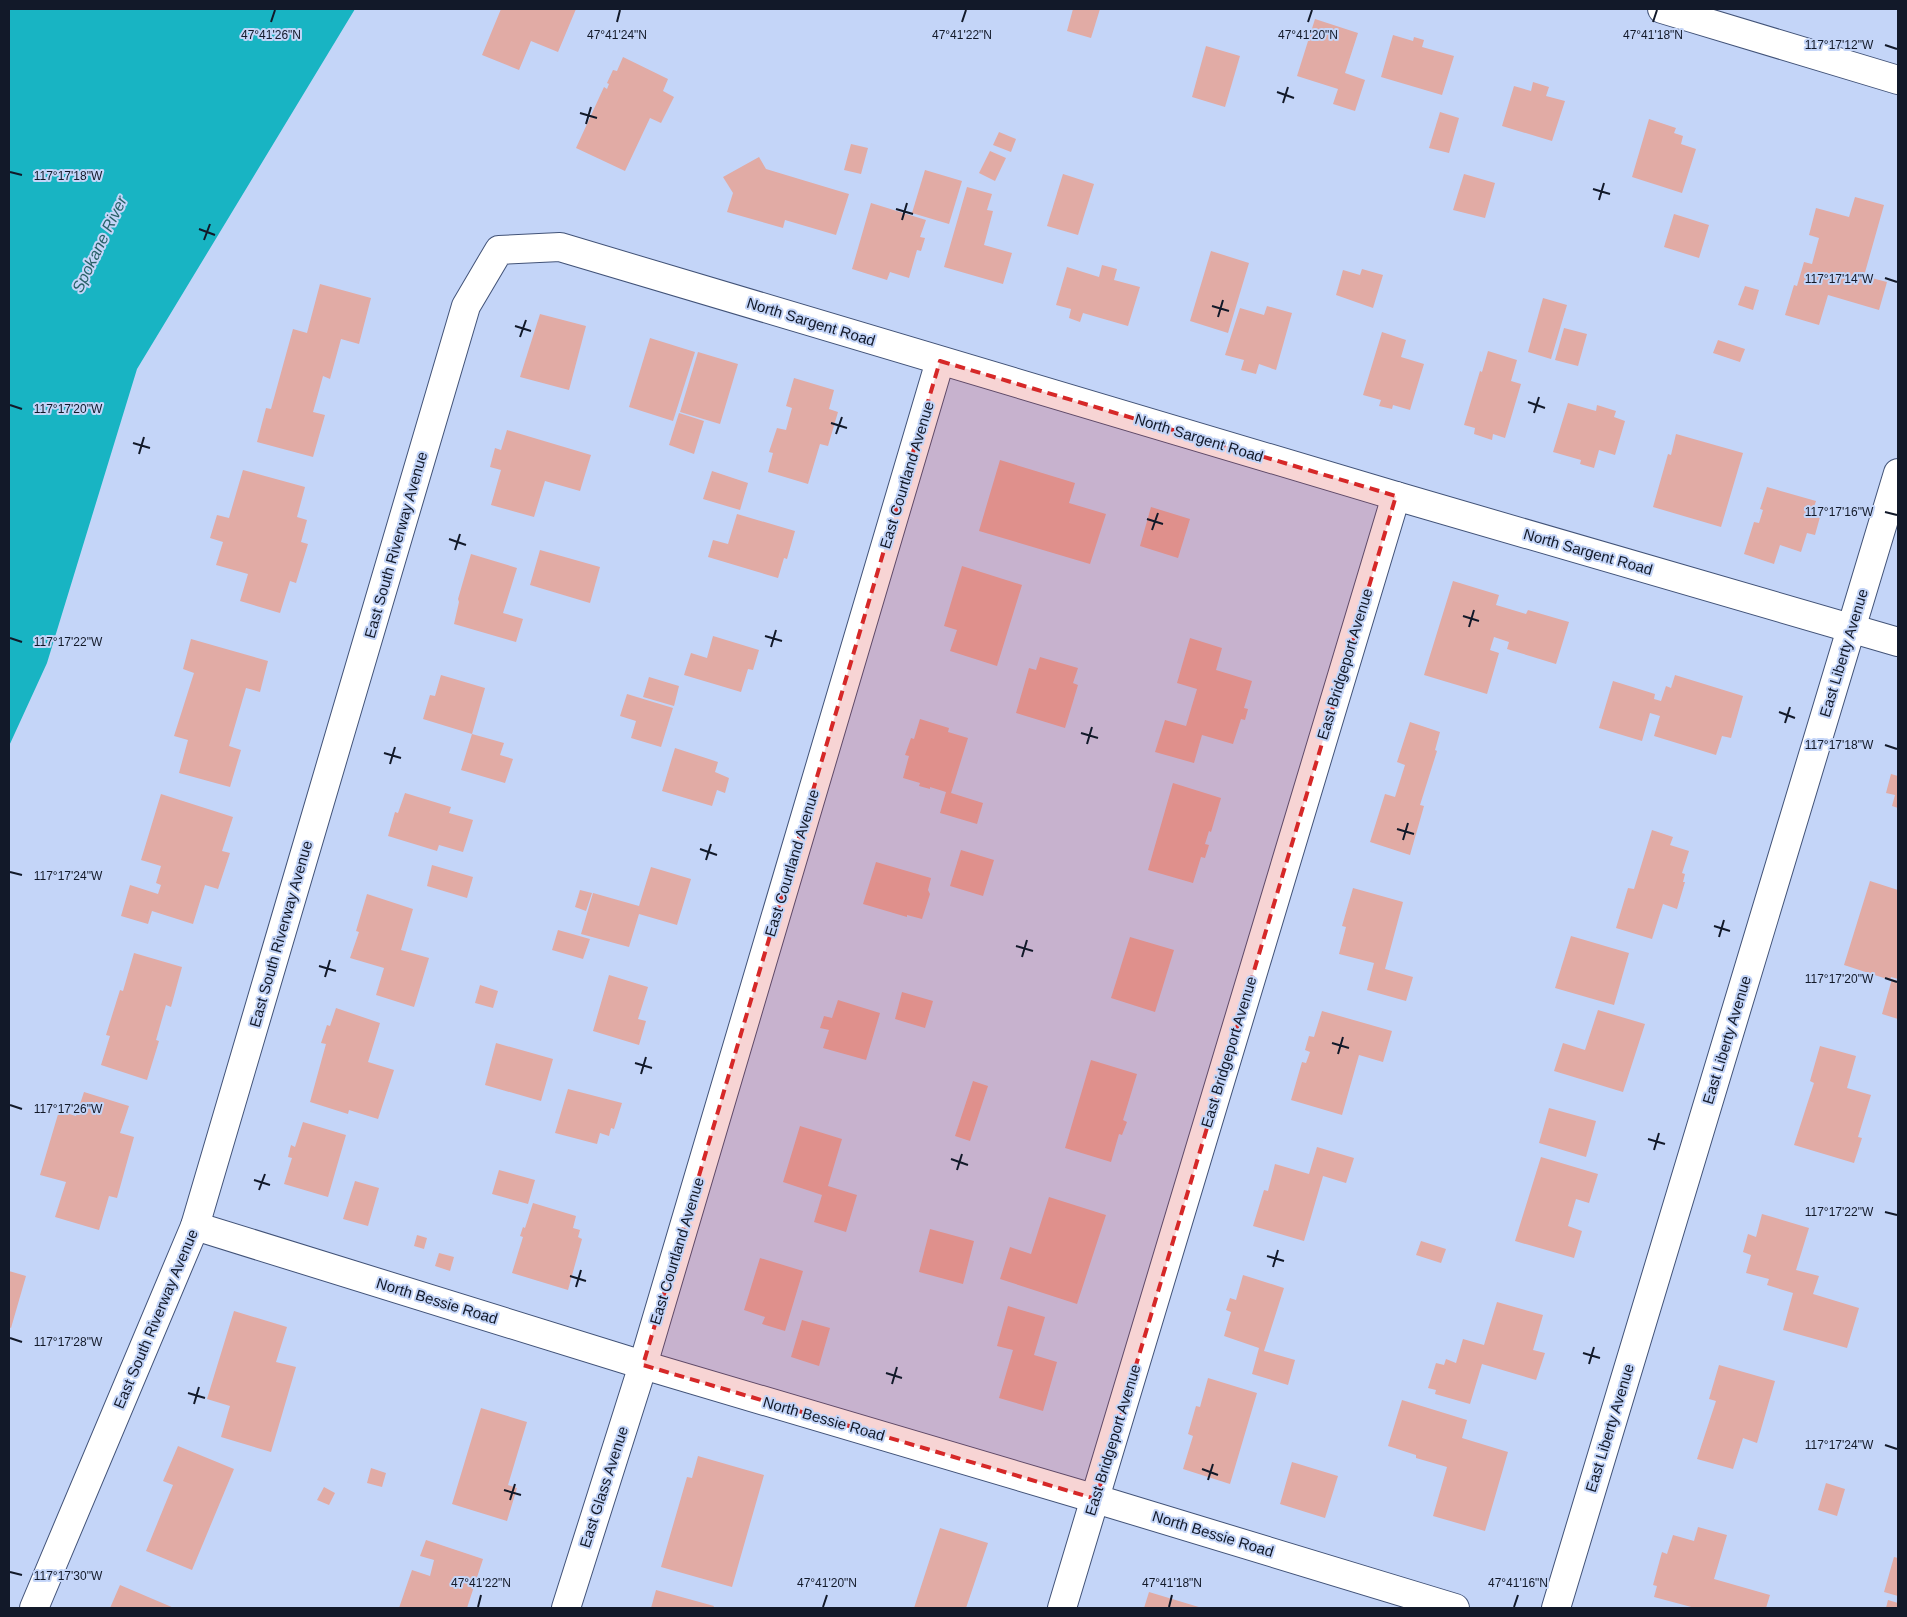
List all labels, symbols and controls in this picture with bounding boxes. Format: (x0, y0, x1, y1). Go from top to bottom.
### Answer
text: 47°41'26"N (241, 28, 301, 42)
text: 47°41'24"N (587, 28, 647, 42)
text: 47°41'22"N (932, 28, 992, 42)
text: 47°41'20"N (1278, 28, 1338, 42)
text: 47°41'18"N (1623, 28, 1683, 42)
text: 117°17'12"W (1805, 38, 1874, 52)
text: 117°17'18"W (34, 169, 103, 183)
water label: Spokane River (69, 193, 130, 295)
text: 117°17'14"W (1805, 272, 1874, 286)
street label: North Sargent Road (745, 294, 877, 349)
street label: East Courtland Avenue (876, 399, 937, 551)
text: 117°17'20"W (34, 402, 103, 416)
street label: North Sargent Road (1133, 410, 1265, 465)
street label: East South Riverway Avenue (361, 450, 430, 640)
text: 117°17'16"W (1805, 505, 1874, 519)
street label: North Sargent Road (1522, 525, 1655, 578)
street label: East Bridgeport Avenue (1313, 586, 1376, 742)
street label: East Liberty Avenue (1816, 587, 1871, 719)
text: 117°17'22"W (34, 635, 103, 649)
text: 117°17'18"W (1805, 738, 1874, 752)
street label: East Courtland Avenue (761, 787, 822, 939)
street label: East South Riverway Avenue (246, 839, 315, 1029)
text: 117°17'24"W (34, 869, 103, 883)
text: 117°17'20"W (1805, 972, 1874, 986)
street label: East Bridgeport Avenue (1197, 974, 1260, 1130)
street label: East Liberty Avenue (1699, 974, 1754, 1106)
text: 117°17'26"W (34, 1102, 103, 1116)
street label: East Courtland Avenue (646, 1175, 707, 1327)
text: 117°17'22"W (1805, 1205, 1874, 1219)
street label: East South Riverway Avenue (110, 1227, 201, 1411)
street label: North Bessie Road (374, 1274, 500, 1327)
text: 117°17'28"W (34, 1335, 103, 1349)
street label: East Bridgeport Avenue (1081, 1362, 1144, 1518)
street label: East Liberty Avenue (1582, 1362, 1637, 1494)
street label: North Bessie Road (761, 1393, 887, 1444)
street label: East Glass Avenue (576, 1424, 631, 1550)
text: 117°17'24"W (1805, 1438, 1874, 1452)
street label: North Bessie Road (1150, 1507, 1276, 1560)
text: 117°17'30"W (34, 1569, 103, 1583)
text: 47°41'22"N (451, 1576, 511, 1590)
text: 47°41'20"N (797, 1576, 857, 1590)
text: 47°41'18"N (1142, 1576, 1202, 1590)
text: 47°41'16"N (1488, 1576, 1548, 1590)

